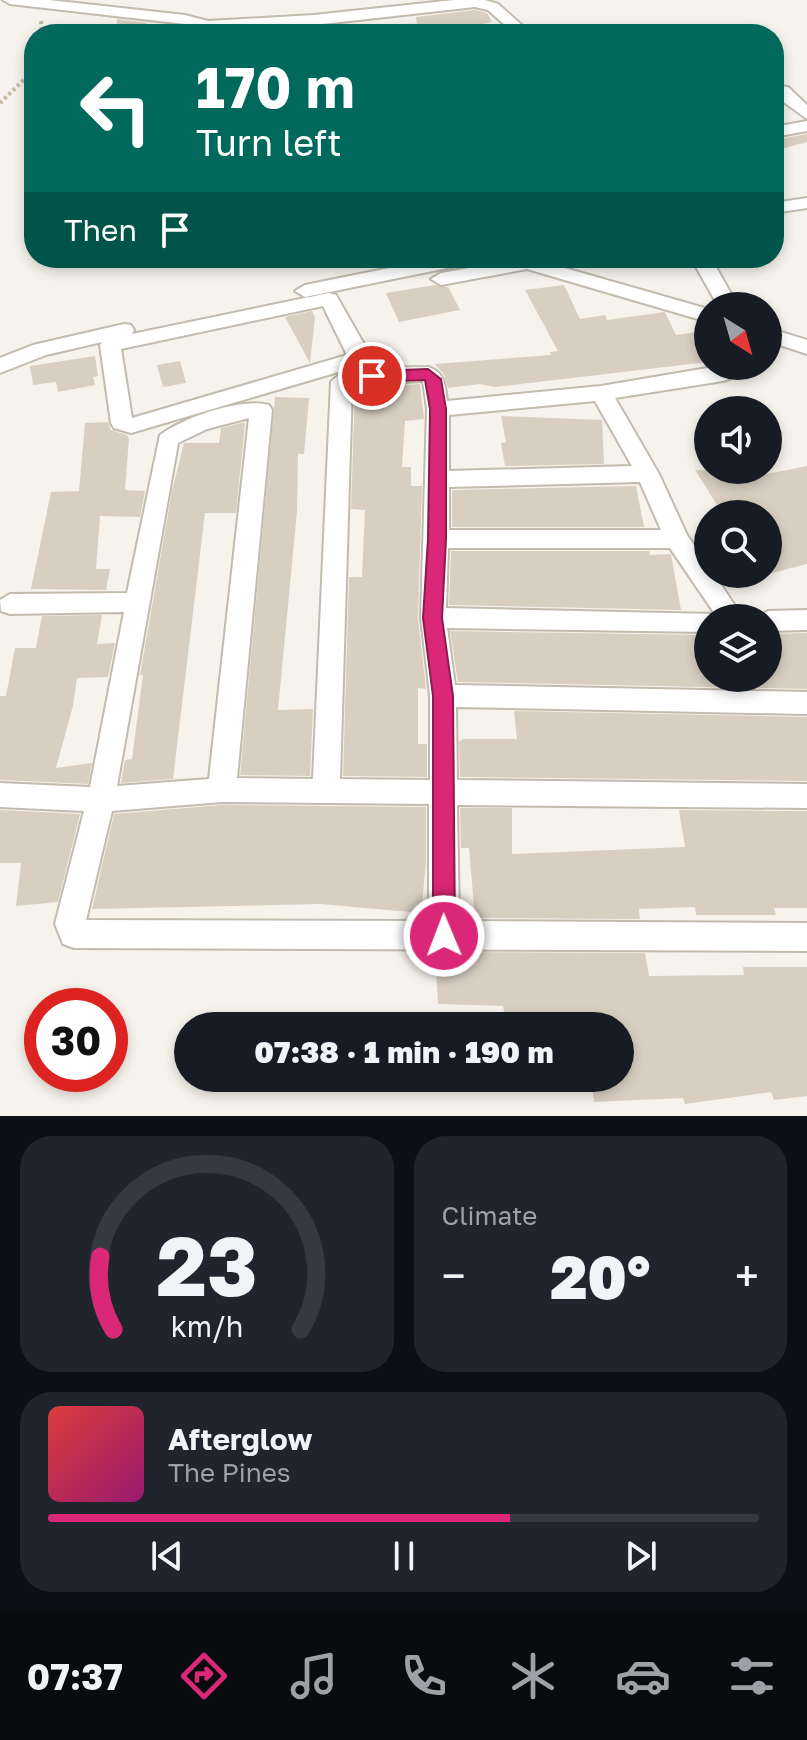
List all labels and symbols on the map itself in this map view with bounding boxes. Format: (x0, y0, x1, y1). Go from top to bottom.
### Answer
north arrow (694, 292, 782, 380)
pin (338, 342, 406, 410)
position arrow (402, 894, 486, 978)
speed limit sign: 30 (24, 988, 128, 1092)

